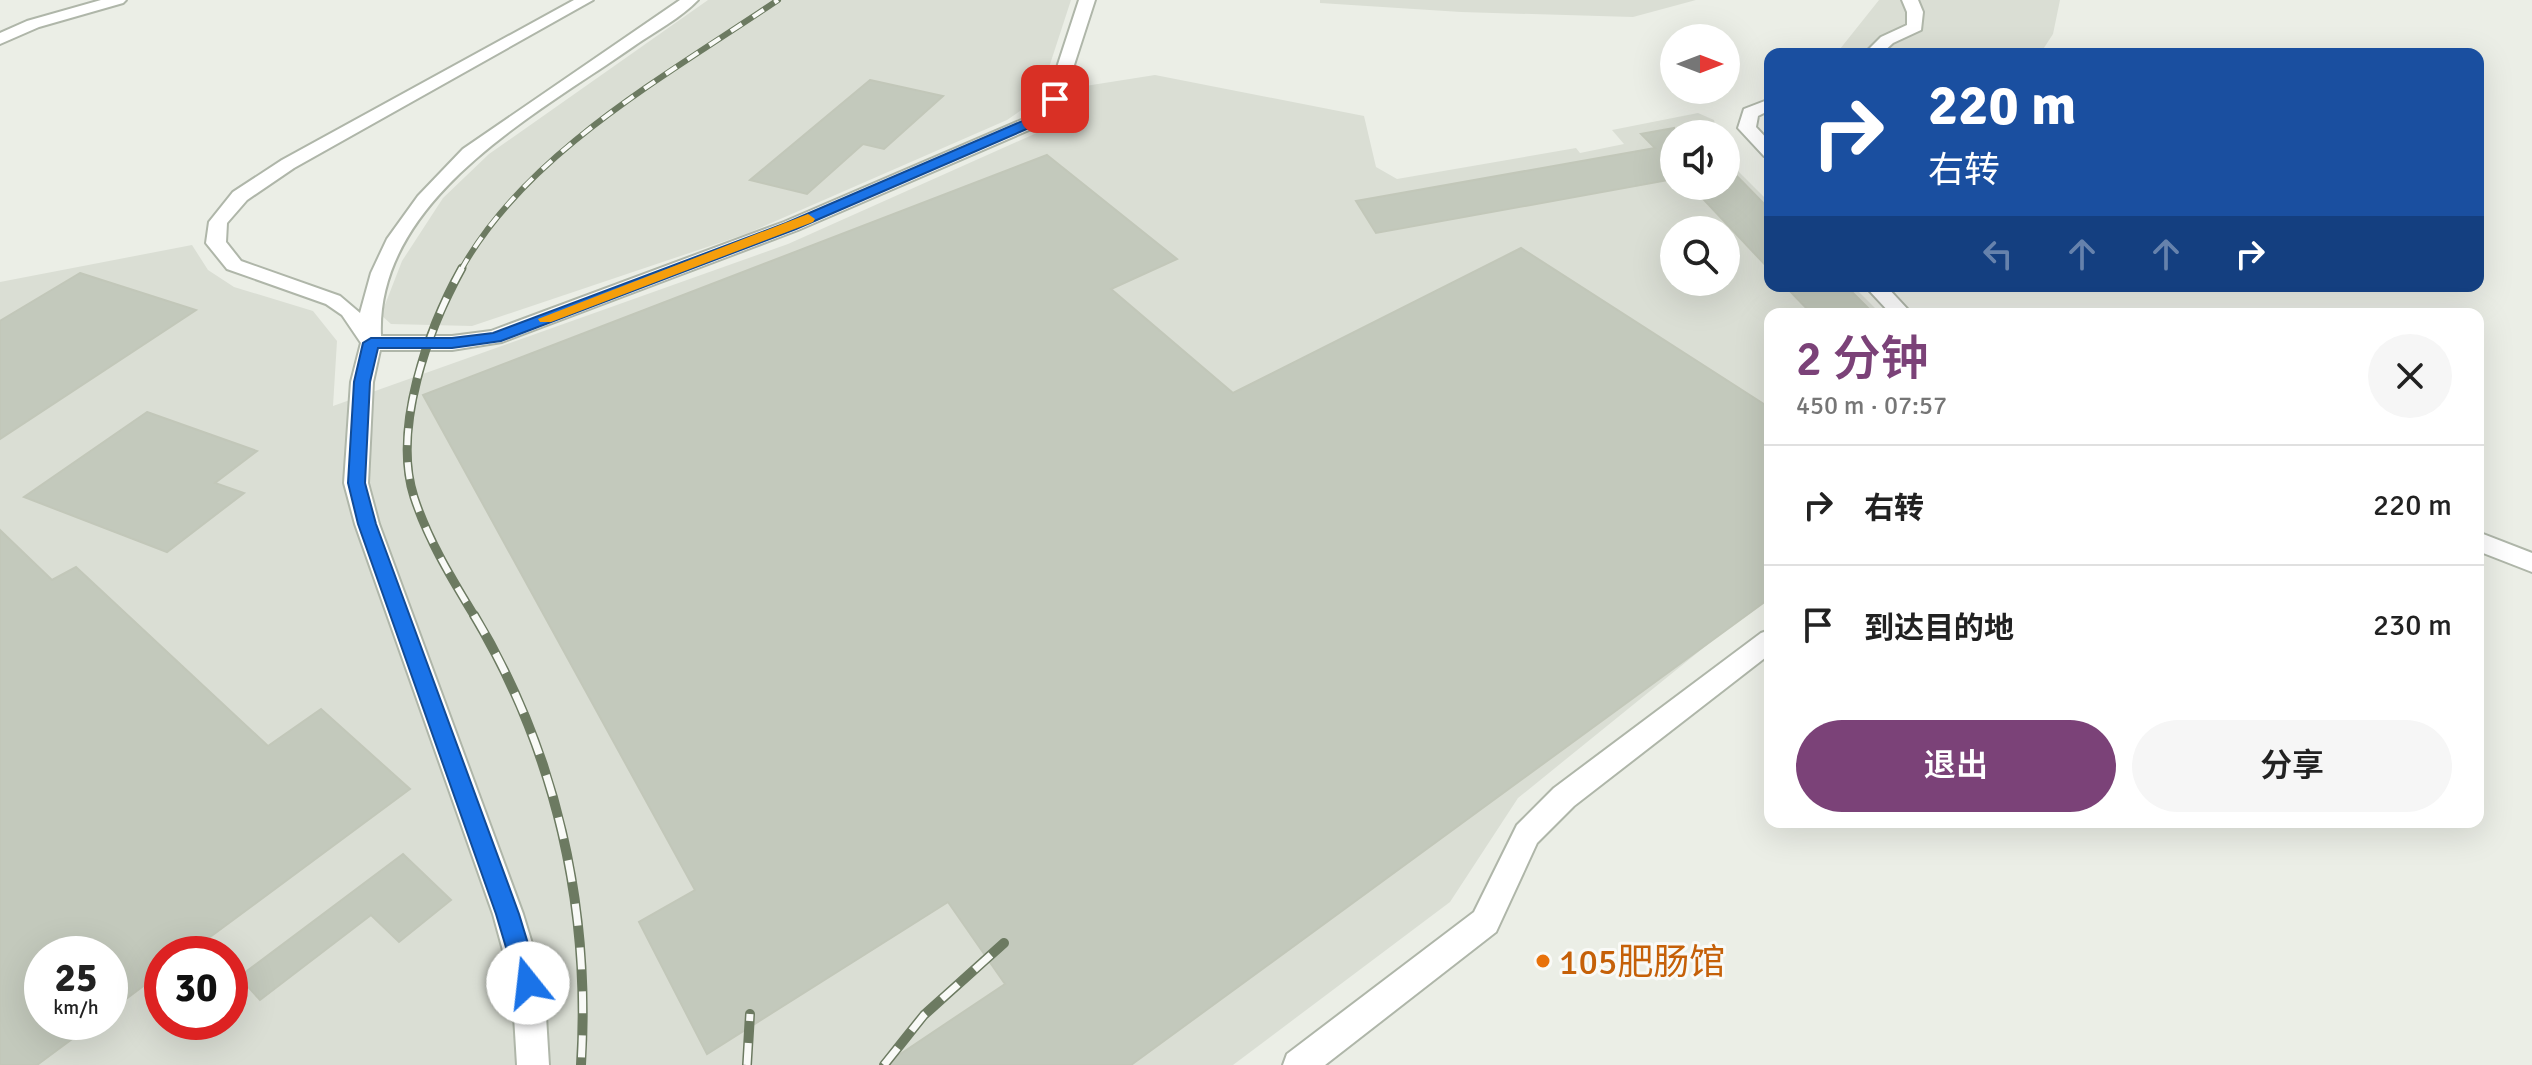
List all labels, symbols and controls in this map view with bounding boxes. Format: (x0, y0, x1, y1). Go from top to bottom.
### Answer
north arrow (1660, 24, 1740, 104)
map controls (1660, 24, 1740, 296)
pin (1021, 65, 1089, 133)
text: 220 m (1928, 71, 2076, 140)
icon: arrive (1033, 77, 1077, 121)
icon: right (1796, 80, 1900, 184)
button: sound (1660, 120, 1740, 200)
text: 右转 (1928, 148, 2000, 193)
button: search (1660, 216, 1740, 296)
icon: left (1976, 232, 2020, 276)
icon: ahead (2060, 232, 2104, 276)
icon: ahead (2144, 232, 2188, 276)
icon: right (2228, 232, 2272, 276)
text: 2 分钟 (1796, 330, 1928, 389)
button: close (2368, 334, 2452, 418)
text: 450 m · 07:57 (1796, 390, 1947, 422)
icon: right (1796, 483, 1840, 527)
text: 220 m (2373, 487, 2452, 524)
text: 右转 (1864, 490, 1924, 527)
icon: arrive (1796, 603, 1840, 647)
text: 230 m (2373, 607, 2452, 644)
text: 到达目的地 (1864, 610, 2014, 647)
button: 退出 (1796, 720, 2116, 812)
button: 分享 (2132, 720, 2452, 812)
speed limit sign: 30 (144, 936, 248, 1040)
place label: 105肥肠馆 (1559, 940, 1725, 985)
position arrow (486, 941, 570, 1025)
marker: 105肥肠馆 (1534, 952, 1552, 970)
text: 25 (54, 953, 98, 1003)
text: km/h (53, 995, 99, 1020)

